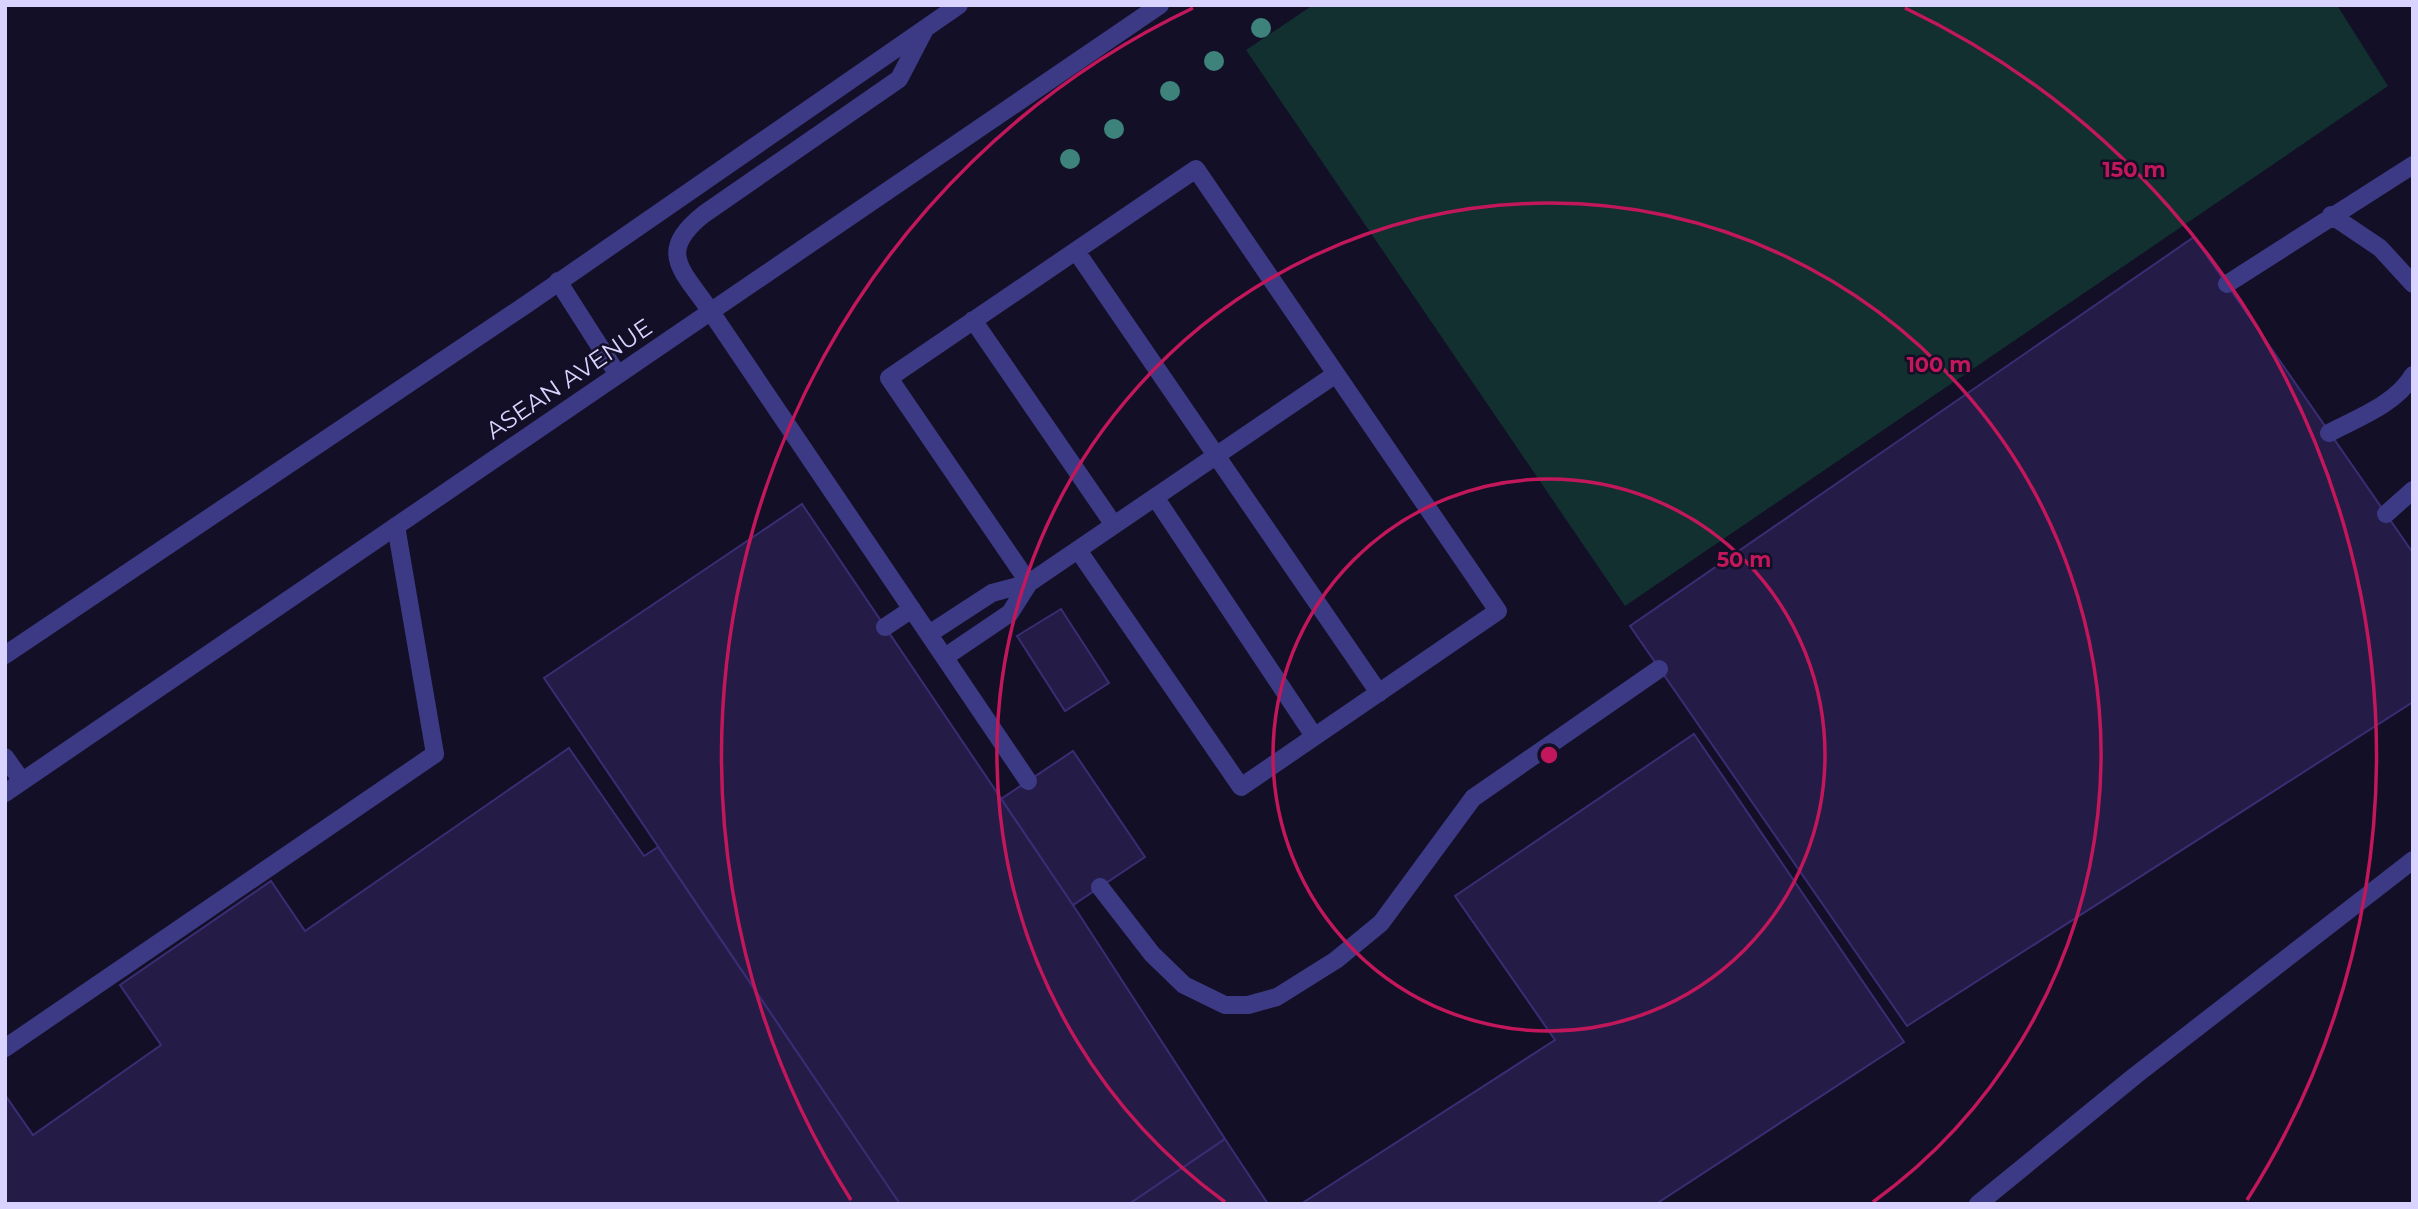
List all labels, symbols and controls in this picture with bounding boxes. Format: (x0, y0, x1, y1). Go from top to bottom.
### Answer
text: 150 m (2103, 157, 2165, 182)
street label: ASEAN AVENUE (480, 312, 657, 445)
text: 100 m (1907, 352, 1971, 377)
text: 50 m (1717, 547, 1771, 572)
centre of rings (1537, 743, 1561, 767)

